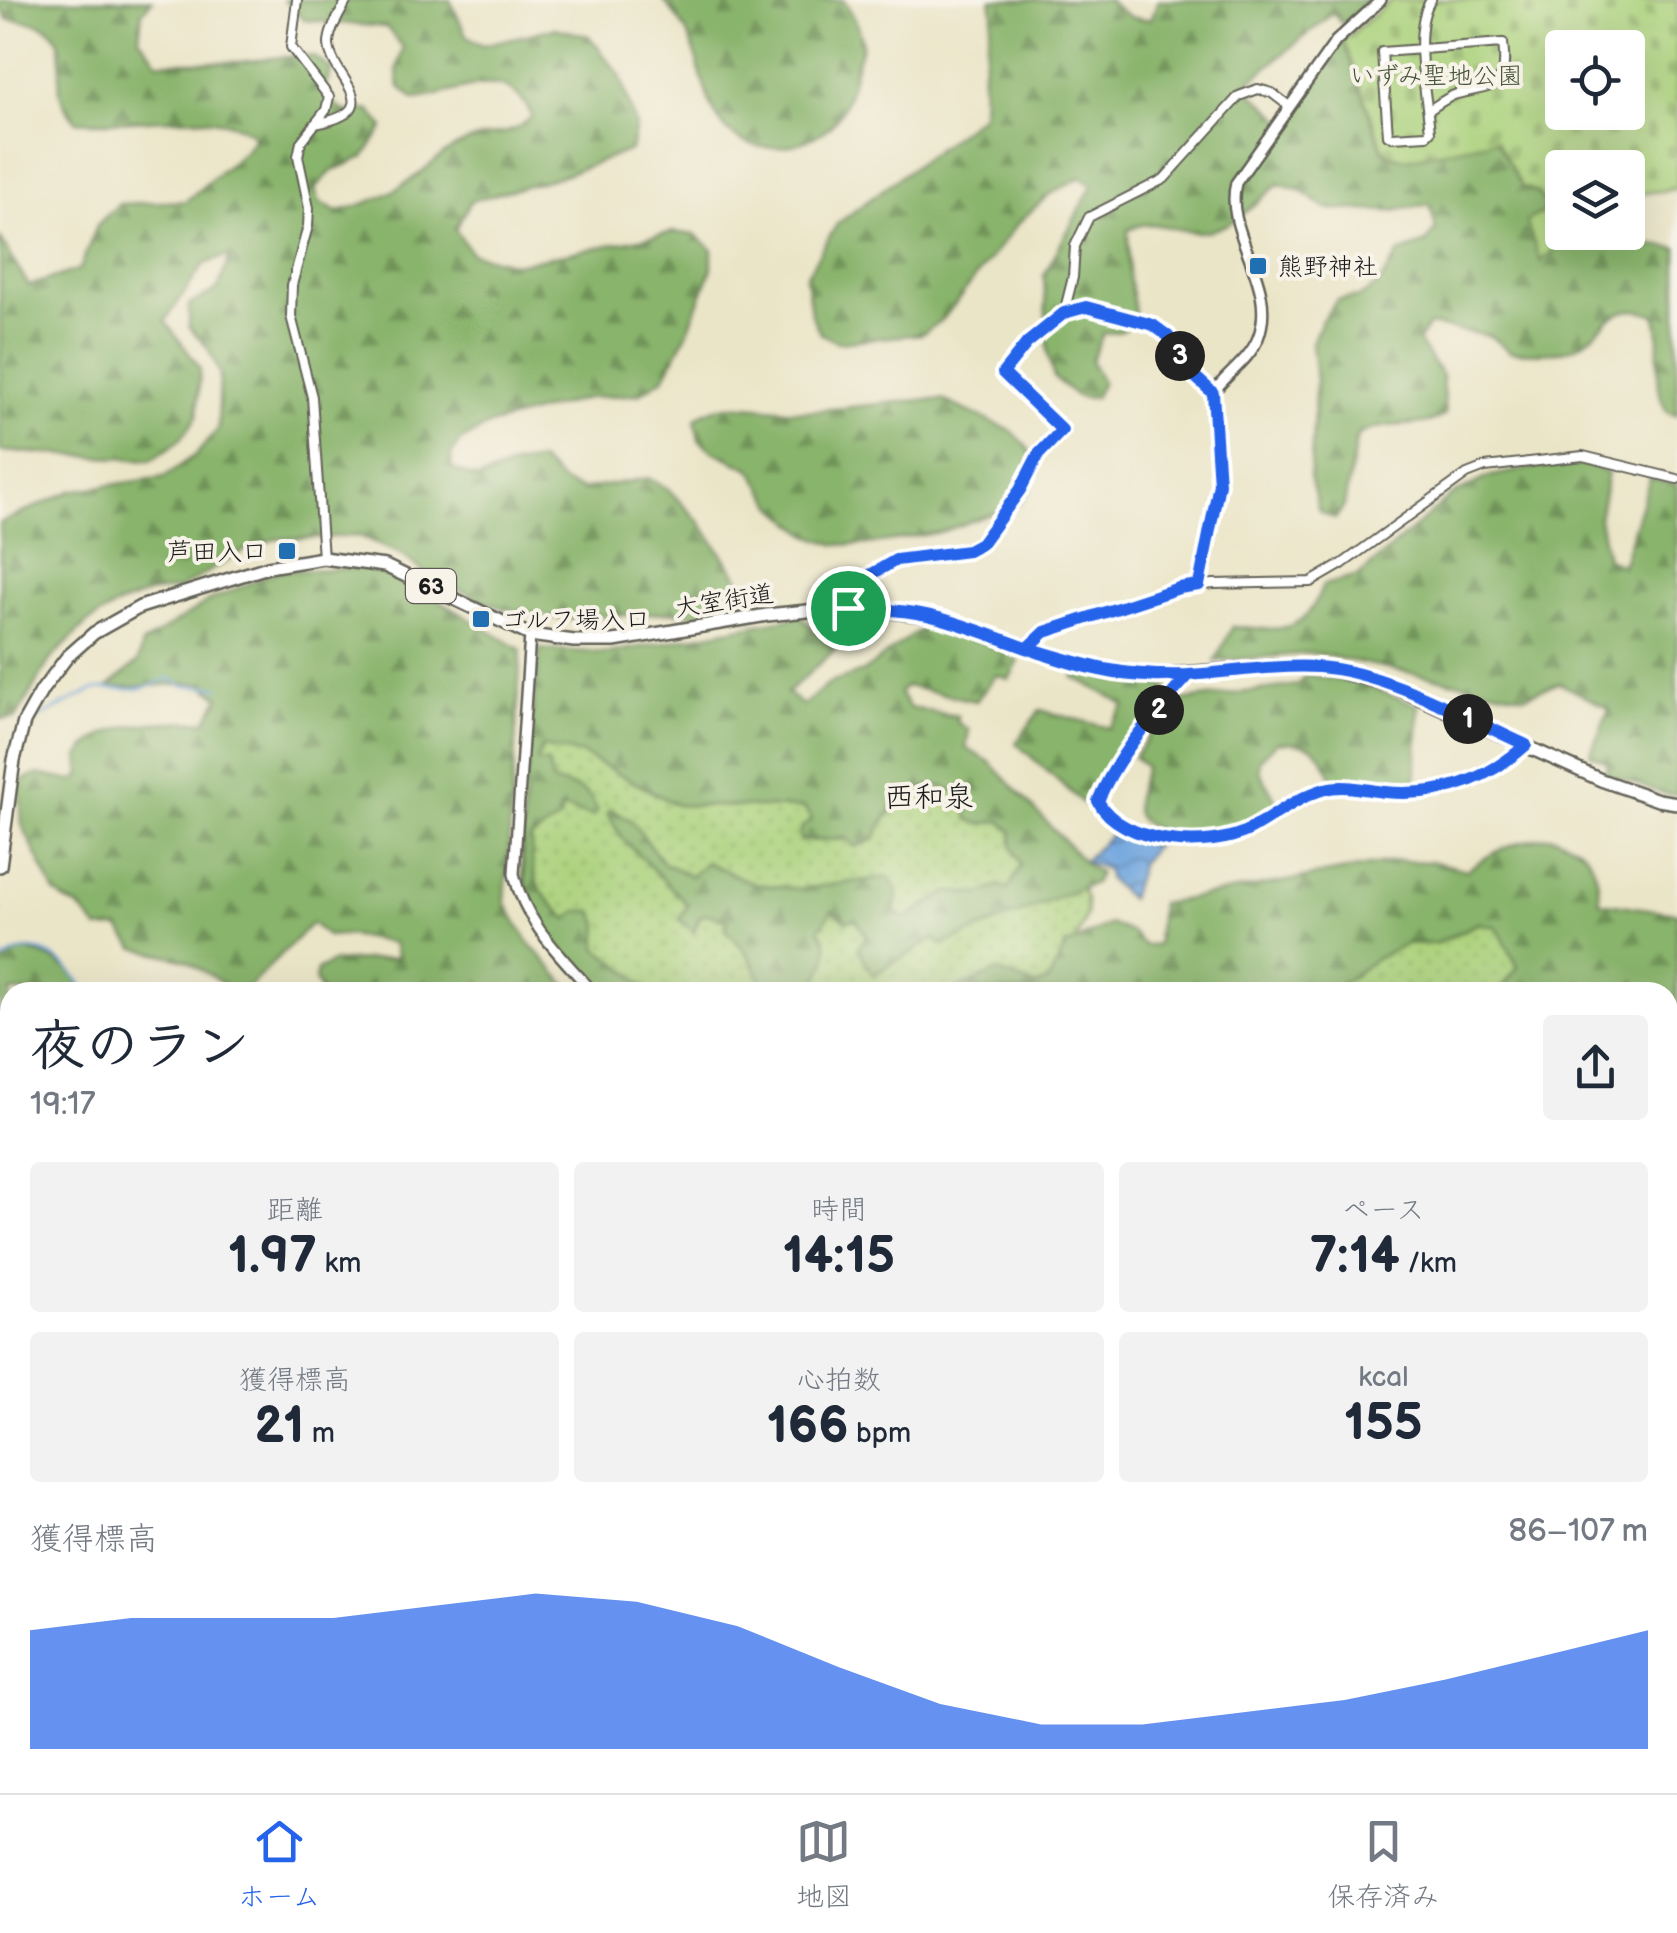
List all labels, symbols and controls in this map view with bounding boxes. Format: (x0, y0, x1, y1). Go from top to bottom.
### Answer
map controls (1545, 30, 1645, 250)
button: locate (1545, 30, 1645, 130)
park label: いずみ聖地公園 (1349, 61, 1523, 92)
button: layers (1545, 150, 1645, 250)
place label: 熊野神社 (1278, 252, 1378, 283)
marker: 熊野神社 (1247, 255, 1269, 277)
pin: 3 (1155, 331, 1205, 381)
text: 3 (1172, 339, 1188, 372)
place label: 芦田入口 (167, 537, 267, 568)
marker: 芦田入口 (276, 540, 298, 562)
pin (806, 566, 891, 651)
road number: 63 (406, 569, 456, 603)
street label: 大室街道 (672, 578, 776, 625)
icon: arrive (821, 581, 876, 636)
place label: ゴルフ場入口 (501, 605, 650, 636)
marker: ゴルフ場入口 (470, 608, 492, 630)
pin: 2 (1134, 685, 1184, 735)
text: 2 (1151, 693, 1167, 726)
pin: 1 (1443, 694, 1493, 744)
text: 1 (1462, 702, 1474, 735)
district label: 西和泉 (884, 780, 974, 816)
text: 夜のラン (30, 1014, 250, 1081)
button: share (1543, 1015, 1648, 1120)
text: 19:17 (30, 1085, 95, 1124)
text: 距離 (267, 1194, 323, 1227)
text: 時間 (811, 1194, 867, 1227)
text: ペース (1342, 1194, 1424, 1227)
text: 1.97 (228, 1227, 317, 1287)
text: 14:15 (783, 1227, 895, 1287)
text: 7:14 (1310, 1227, 1400, 1287)
text: km (317, 1247, 361, 1280)
text: /km (1400, 1247, 1457, 1280)
text: kcal (1358, 1361, 1408, 1394)
text: 獲得標高 (239, 1364, 351, 1397)
text: 心拍数 (797, 1364, 881, 1397)
text: 155 (1344, 1394, 1423, 1454)
text: 21 (254, 1397, 304, 1457)
text: 166 (767, 1397, 848, 1457)
text: m (304, 1417, 335, 1450)
text: bpm (848, 1417, 911, 1450)
text: 86–107 m (1509, 1512, 1648, 1551)
text: 獲得標高 (30, 1520, 158, 1559)
tab: ホーム (238, 1814, 321, 1914)
tab: 地図 (796, 1814, 852, 1914)
tab: 保存済み (1327, 1814, 1439, 1914)

